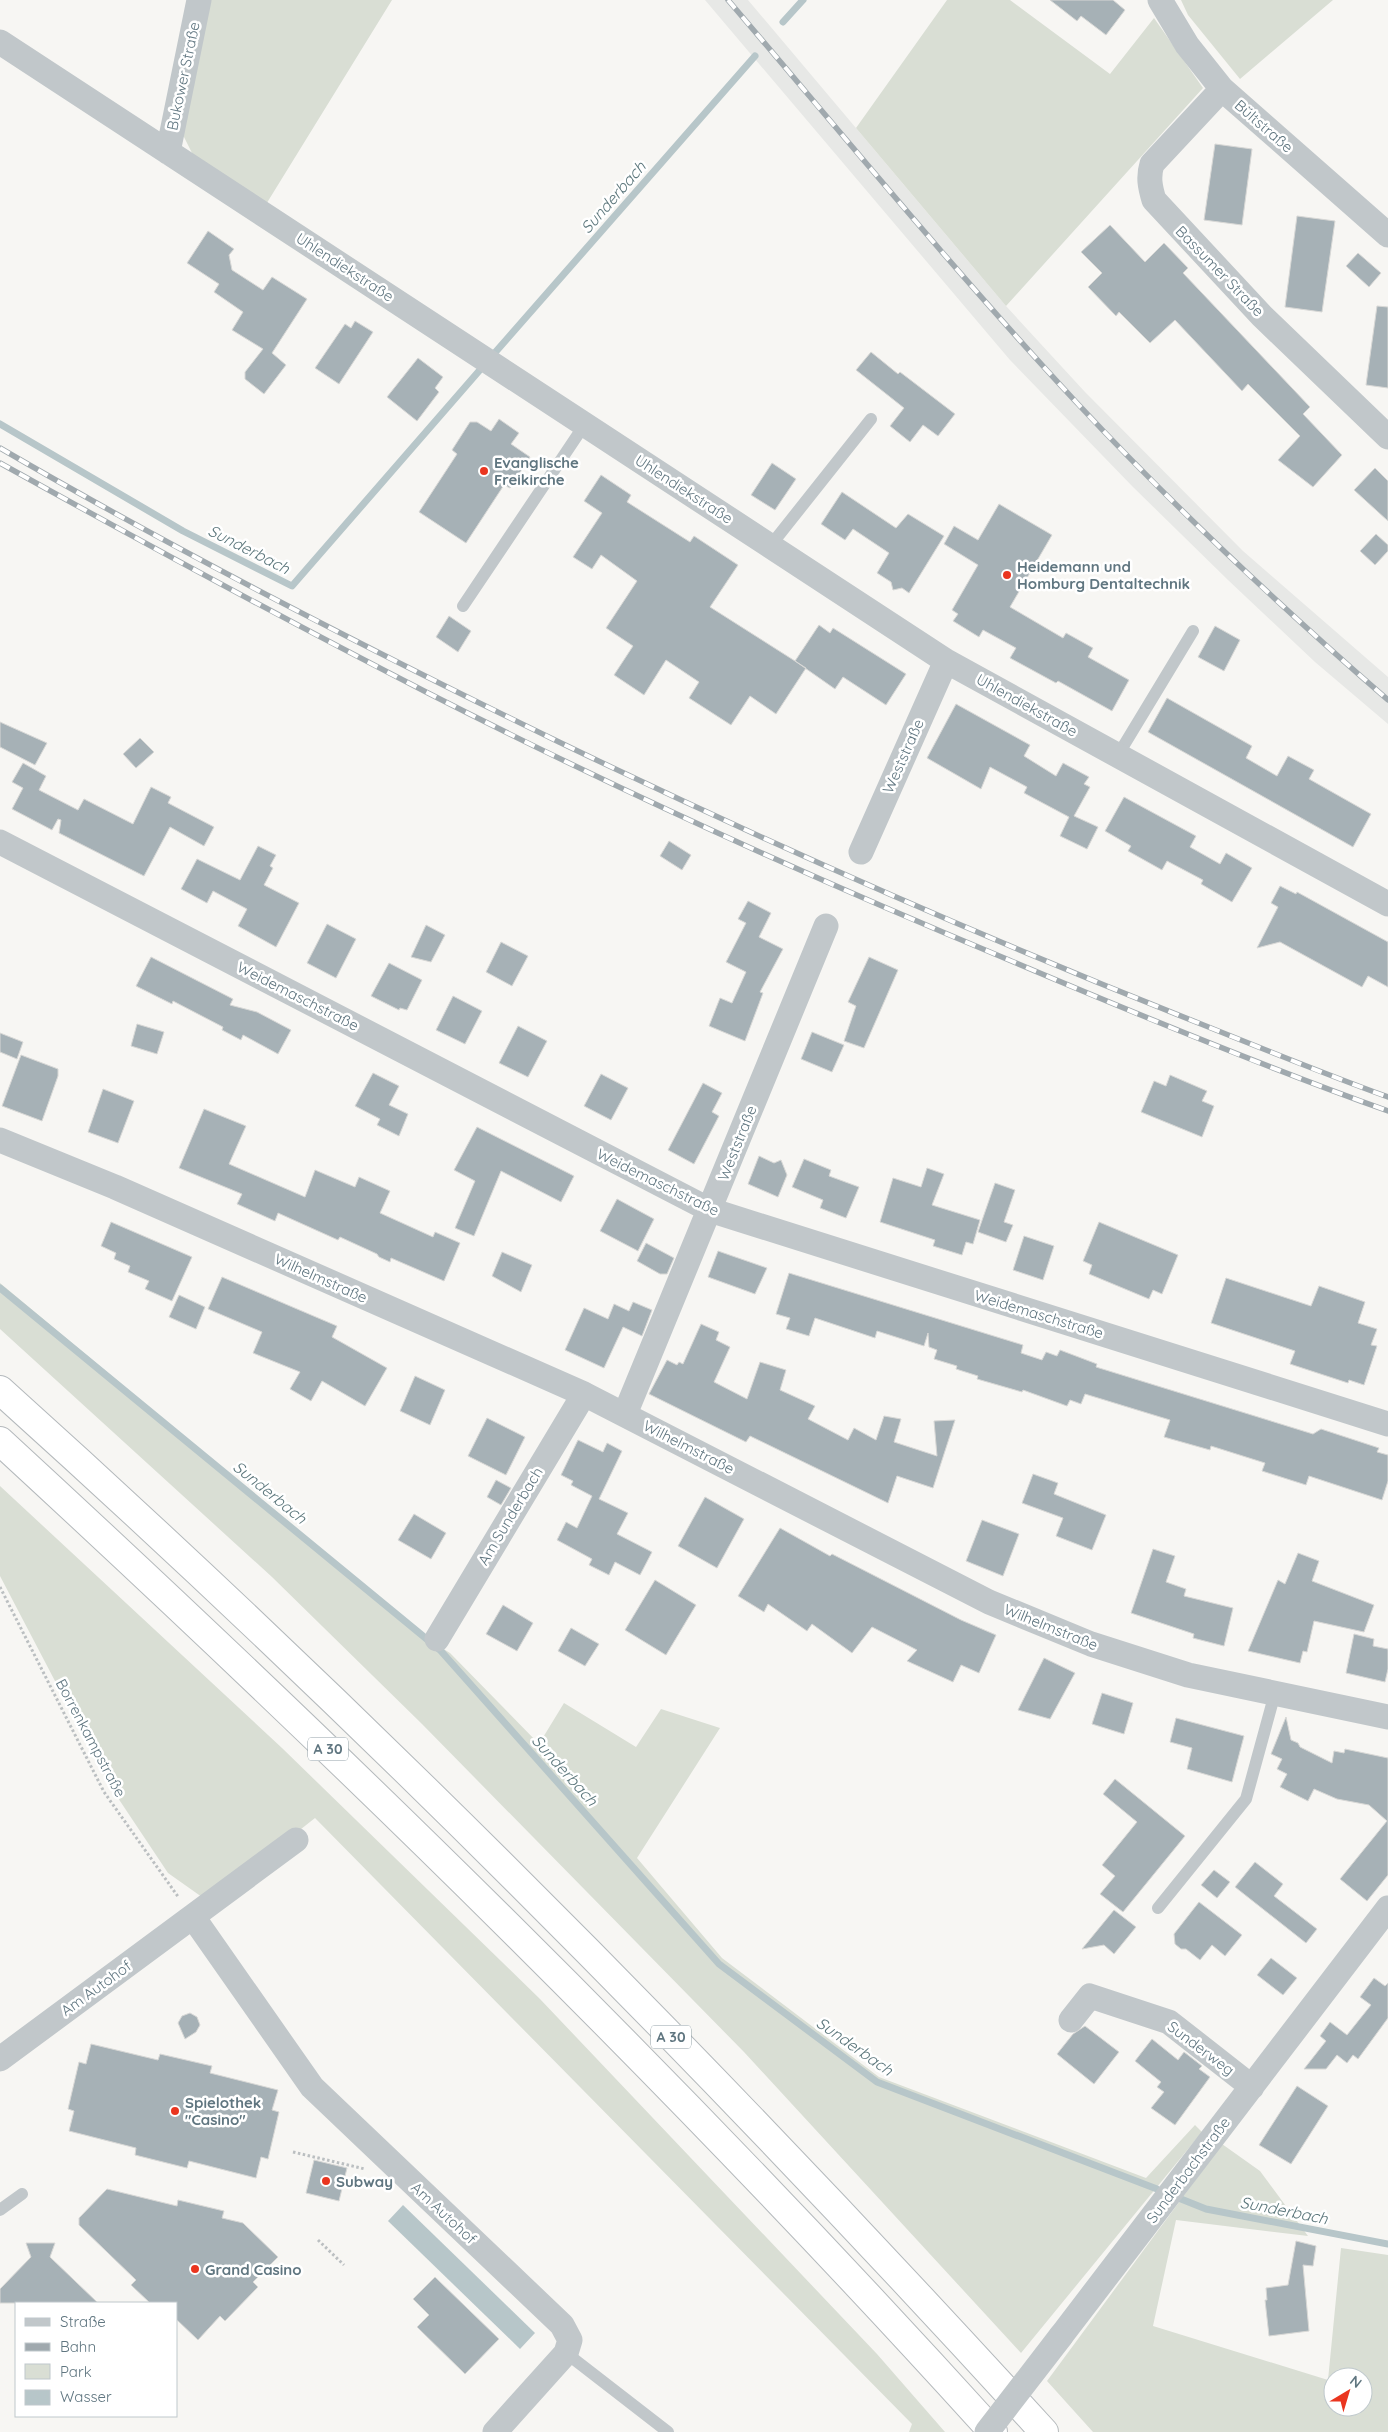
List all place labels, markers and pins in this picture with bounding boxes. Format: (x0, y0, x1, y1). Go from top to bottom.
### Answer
place label: Evanglische Freikirche (494, 453, 579, 489)
marker: Evanglische Freikirche (478, 465, 490, 477)
place label: Heidemann und Homburg Dentaltechnik (1017, 557, 1190, 593)
marker: Heidemann und Homburg Dentaltechnik (1001, 569, 1013, 581)
place label: Spielothek "Casino" (185, 2093, 261, 2129)
marker: Spielothek "Casino" (169, 2105, 181, 2117)
place label: Subway (336, 2172, 393, 2191)
marker: Subway (320, 2175, 332, 2187)
place label: Grand Casino (205, 2260, 302, 2279)
marker: Grand Casino (189, 2263, 201, 2275)

